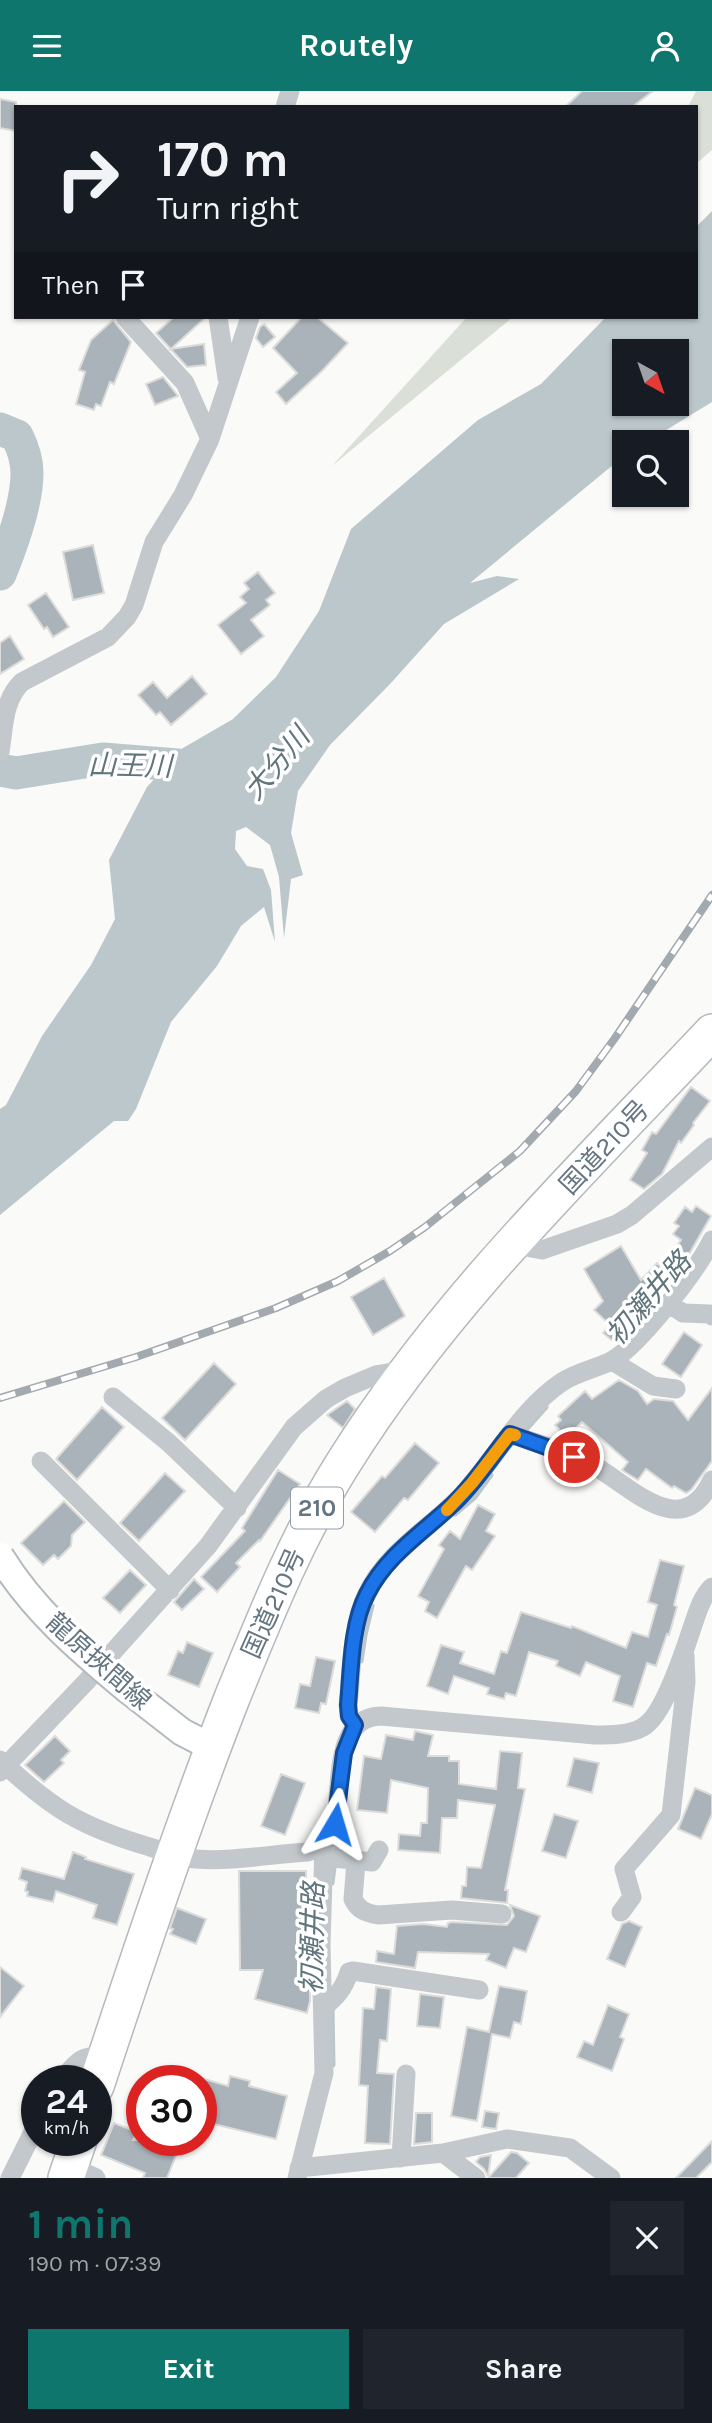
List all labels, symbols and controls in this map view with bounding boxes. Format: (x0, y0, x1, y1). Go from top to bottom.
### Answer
icon: menu (28, 27, 66, 65)
text: Routely (299, 27, 413, 64)
icon: person (646, 27, 684, 65)
text: 170 m (157, 131, 289, 188)
icon: right (42, 133, 133, 224)
text: Turn right (157, 190, 299, 227)
icon: arrive (114, 266, 152, 304)
text: Then (42, 270, 100, 301)
north arrow (612, 339, 690, 417)
map controls (612, 339, 689, 507)
button: search (612, 430, 689, 507)
water label: 大分川 (237, 718, 318, 806)
water label: 山王川 (88, 748, 175, 783)
street label: 国道210号 (553, 1094, 656, 1201)
water label: 初瀬井路 (599, 1244, 699, 1351)
pin (544, 1427, 604, 1487)
icon: arrive (555, 1438, 593, 1476)
road number: 210 (291, 1487, 343, 1528)
street label: 国道210号 (235, 1543, 311, 1663)
street label: 龍原挾間線 (40, 1606, 157, 1716)
position arrow (298, 1787, 372, 1861)
water label: 初瀬井路 (295, 1880, 330, 1994)
speed limit sign: 30 (126, 2065, 217, 2156)
text: 24 (46, 2081, 88, 2122)
text: km/h (44, 2117, 89, 2139)
text: 1 min (28, 2199, 133, 2249)
button: close (610, 2201, 684, 2275)
text: 190 m · 07:39 (28, 2250, 161, 2277)
button: Exit (28, 2329, 349, 2409)
button: Share (363, 2329, 684, 2409)

